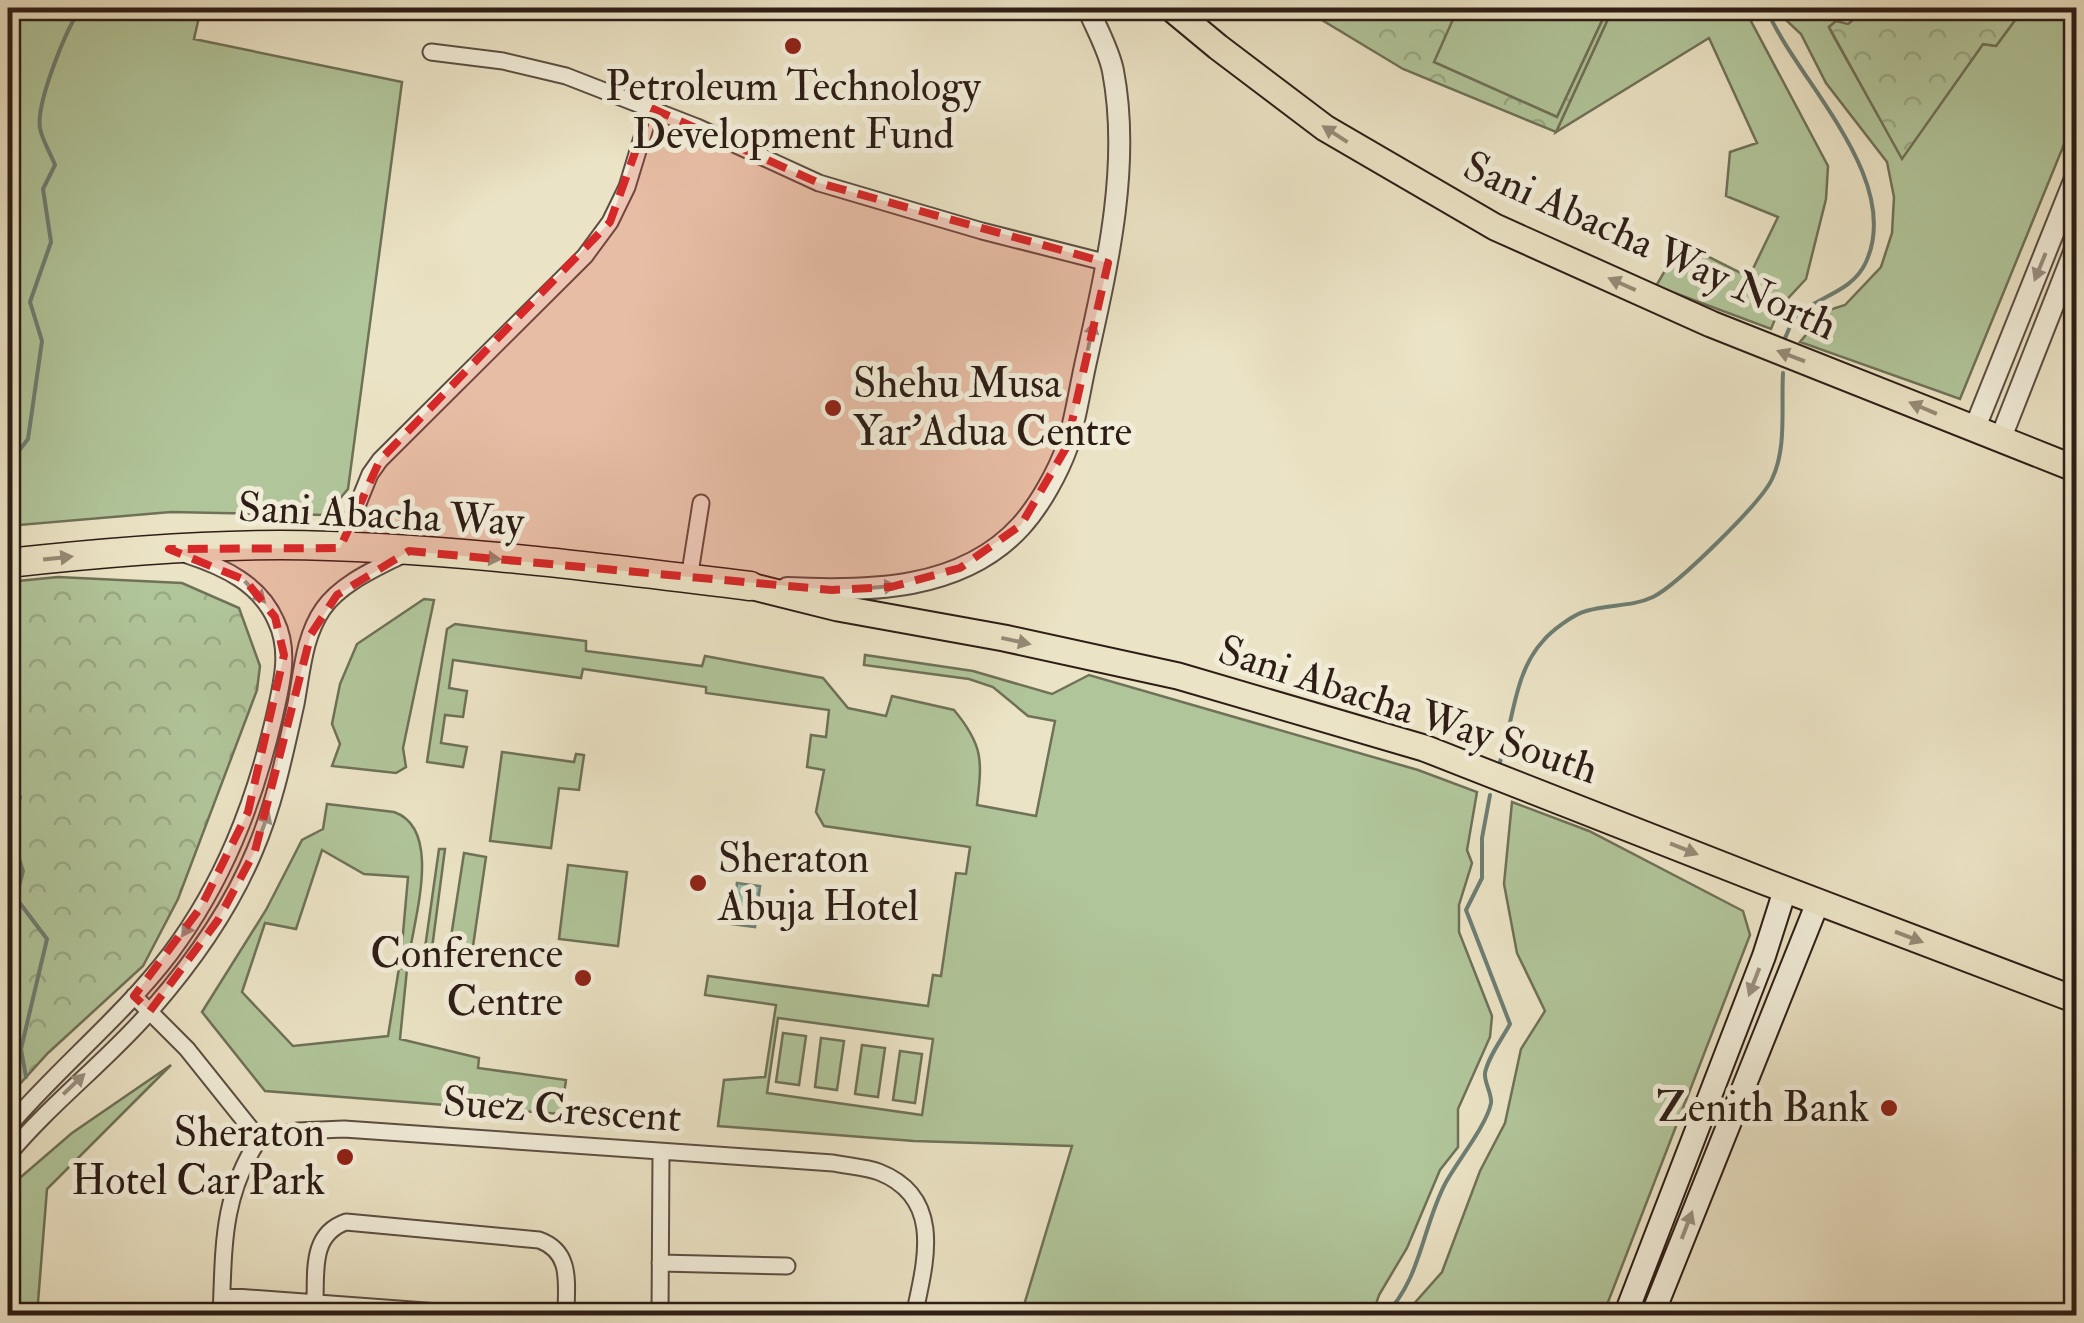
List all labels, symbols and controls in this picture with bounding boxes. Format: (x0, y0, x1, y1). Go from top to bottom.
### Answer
marker: Petroleum Technology Development Fund (782, 35, 804, 57)
place label: Petroleum Technology Development Fund (605, 61, 981, 161)
one-way arrow (1321, 125, 1348, 143)
street label: Sani Abacha Way North (1455, 140, 1845, 352)
one-way arrow (2031, 252, 2047, 282)
one-way arrow (1607, 276, 1636, 293)
one-way arrow (1084, 320, 1100, 351)
one-way arrow (1776, 347, 1806, 363)
place label: Shehu Musa Yar’Adua Centre (853, 358, 1132, 458)
marker: Shehu Musa Yar’Adua Centre (822, 397, 844, 419)
one-way arrow (1908, 400, 1938, 416)
street label: Sani Abacha Way (237, 482, 526, 548)
one-way arrow (43, 550, 75, 566)
one-way arrow (471, 550, 503, 566)
one-way arrow (867, 579, 898, 595)
one-way arrow (243, 580, 266, 604)
street label: Sani Abacha Way South (1212, 624, 1604, 796)
one-way arrow (1001, 633, 1032, 649)
one-way arrow (258, 810, 273, 840)
place label: Sheraton Abuja Hotel (717, 833, 919, 933)
one-way arrow (1669, 841, 1699, 857)
marker: Sheraton Abuja Hotel (687, 872, 709, 894)
one-way arrow (181, 911, 200, 938)
place label: Conference Centre (370, 928, 563, 1028)
one-way arrow (1894, 929, 1924, 945)
marker: Conference Centre (572, 967, 594, 989)
one-way arrow (1746, 968, 1761, 998)
one-way arrow (62, 1073, 86, 1096)
street label: Suez Crescent (441, 1076, 683, 1144)
place label: Zenith Bank (1656, 1082, 1869, 1134)
marker: Zenith Bank (1878, 1097, 1900, 1119)
place label: Sheraton Hotel Car Park (71, 1107, 325, 1207)
marker: Sheraton Hotel Car Park (334, 1146, 356, 1168)
one-way arrow (1680, 1209, 1696, 1239)

